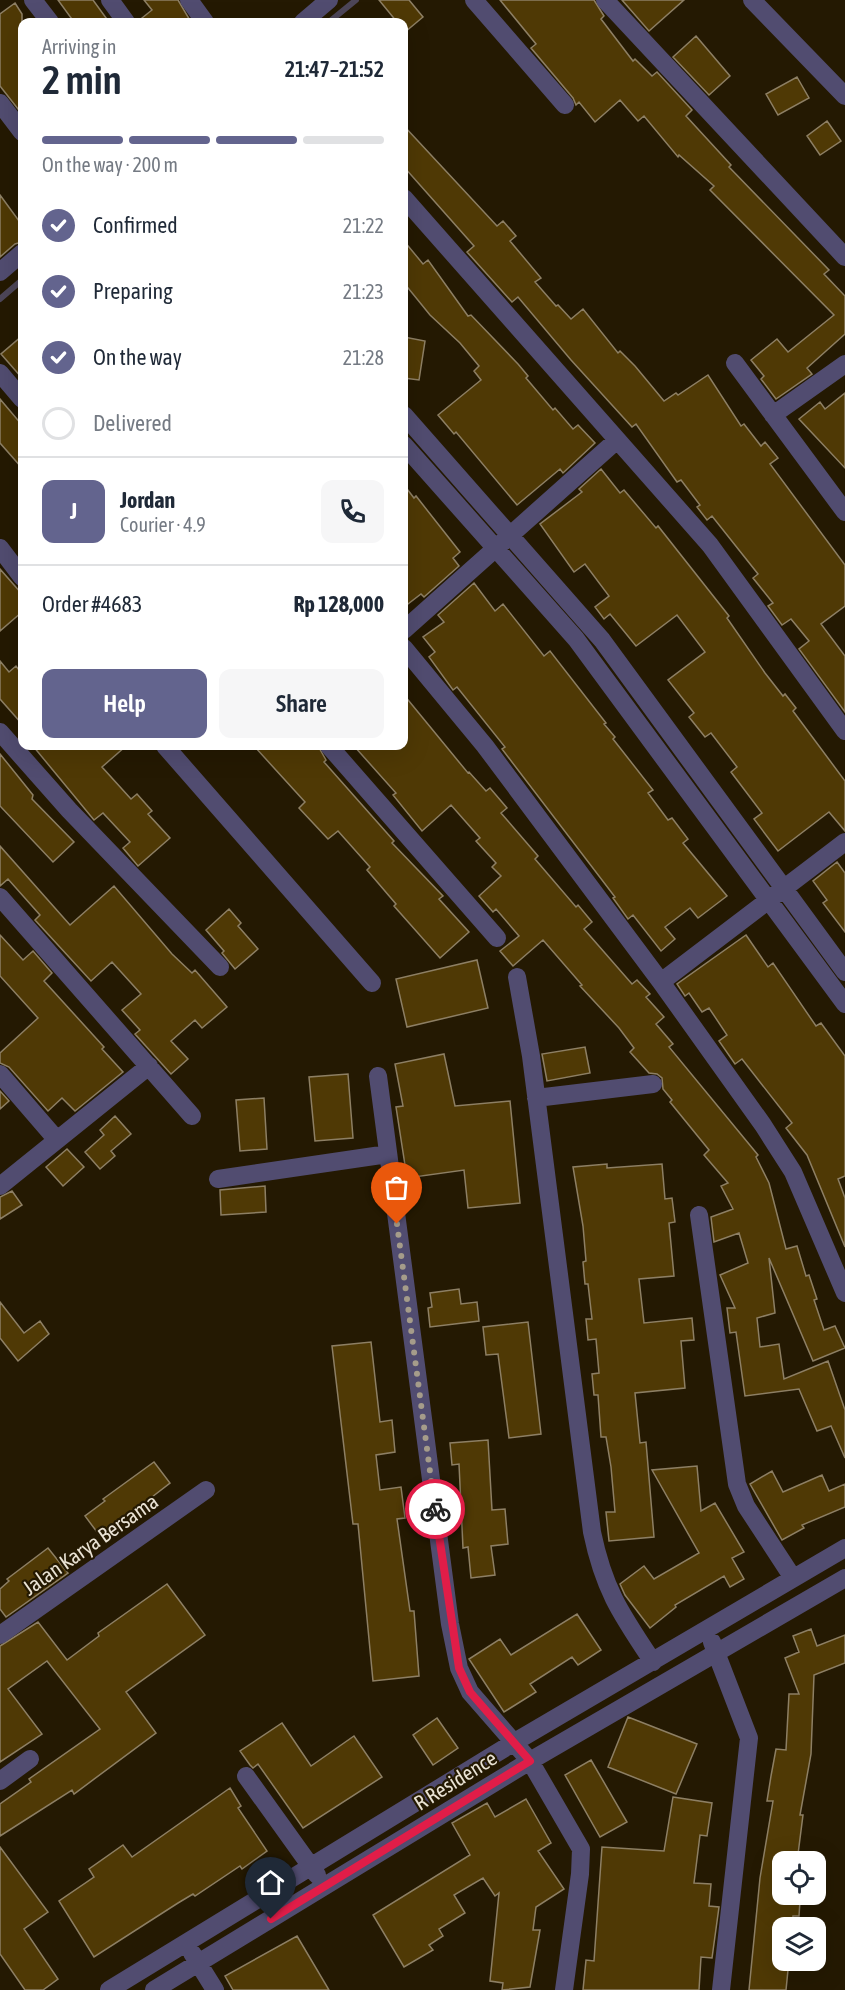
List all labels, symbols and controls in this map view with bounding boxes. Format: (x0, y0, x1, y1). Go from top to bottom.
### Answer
text: Arriving in (42, 35, 116, 58)
text: 21:47–21:52 (285, 56, 384, 82)
text: 2 min (42, 58, 122, 102)
text: On the way · 200 m (42, 153, 178, 176)
icon: check (42, 209, 75, 242)
text: Confirmed (93, 212, 178, 238)
text: 21:22 (343, 214, 384, 237)
icon: check (42, 275, 75, 308)
text: Preparing (93, 278, 173, 304)
text: 21:23 (343, 280, 384, 303)
icon: check (42, 341, 75, 374)
text: On the way (93, 344, 182, 370)
text: 21:28 (343, 346, 384, 369)
text: Delivered (93, 410, 172, 436)
button: phone (321, 480, 384, 543)
text: Jordan (120, 487, 175, 513)
text: J (70, 498, 77, 524)
text: Courier · 4.9 (120, 513, 206, 536)
text: Order #4683 (42, 591, 142, 617)
text: Rp 128,000 (294, 591, 384, 617)
button: Help (42, 669, 207, 738)
button: Share (219, 669, 384, 738)
pin (371, 1162, 422, 1224)
icon: bag (380, 1171, 413, 1204)
courier (405, 1479, 465, 1539)
street label: Jalan Karya Bersama (18, 1488, 162, 1600)
icon: bike (419, 1493, 452, 1526)
street label: R Residence (409, 1745, 501, 1815)
map controls (772, 1851, 826, 1971)
button: locate (772, 1851, 826, 1905)
pin (245, 1857, 296, 1919)
icon: home (254, 1866, 287, 1899)
button: layers (772, 1917, 826, 1971)

